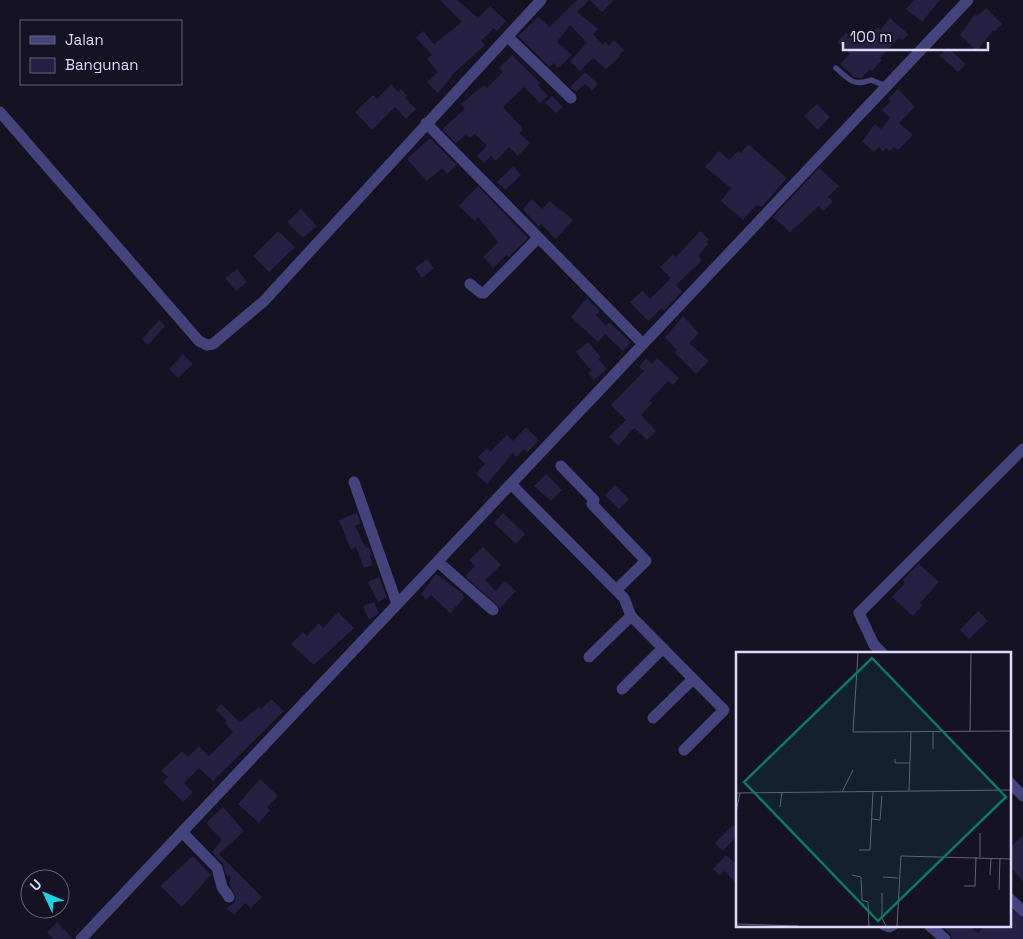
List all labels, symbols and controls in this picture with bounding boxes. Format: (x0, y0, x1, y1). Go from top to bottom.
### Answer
legend (20, 20, 182, 85)
scale bar (843, 20, 988, 52)
text: 100 m (850, 27, 892, 46)
text: Jalan (65, 30, 104, 49)
text: Bangunan (65, 55, 139, 74)
inset map (736, 652, 1010, 926)
north arrow (20, 869, 70, 919)
text: U (26, 875, 45, 895)

